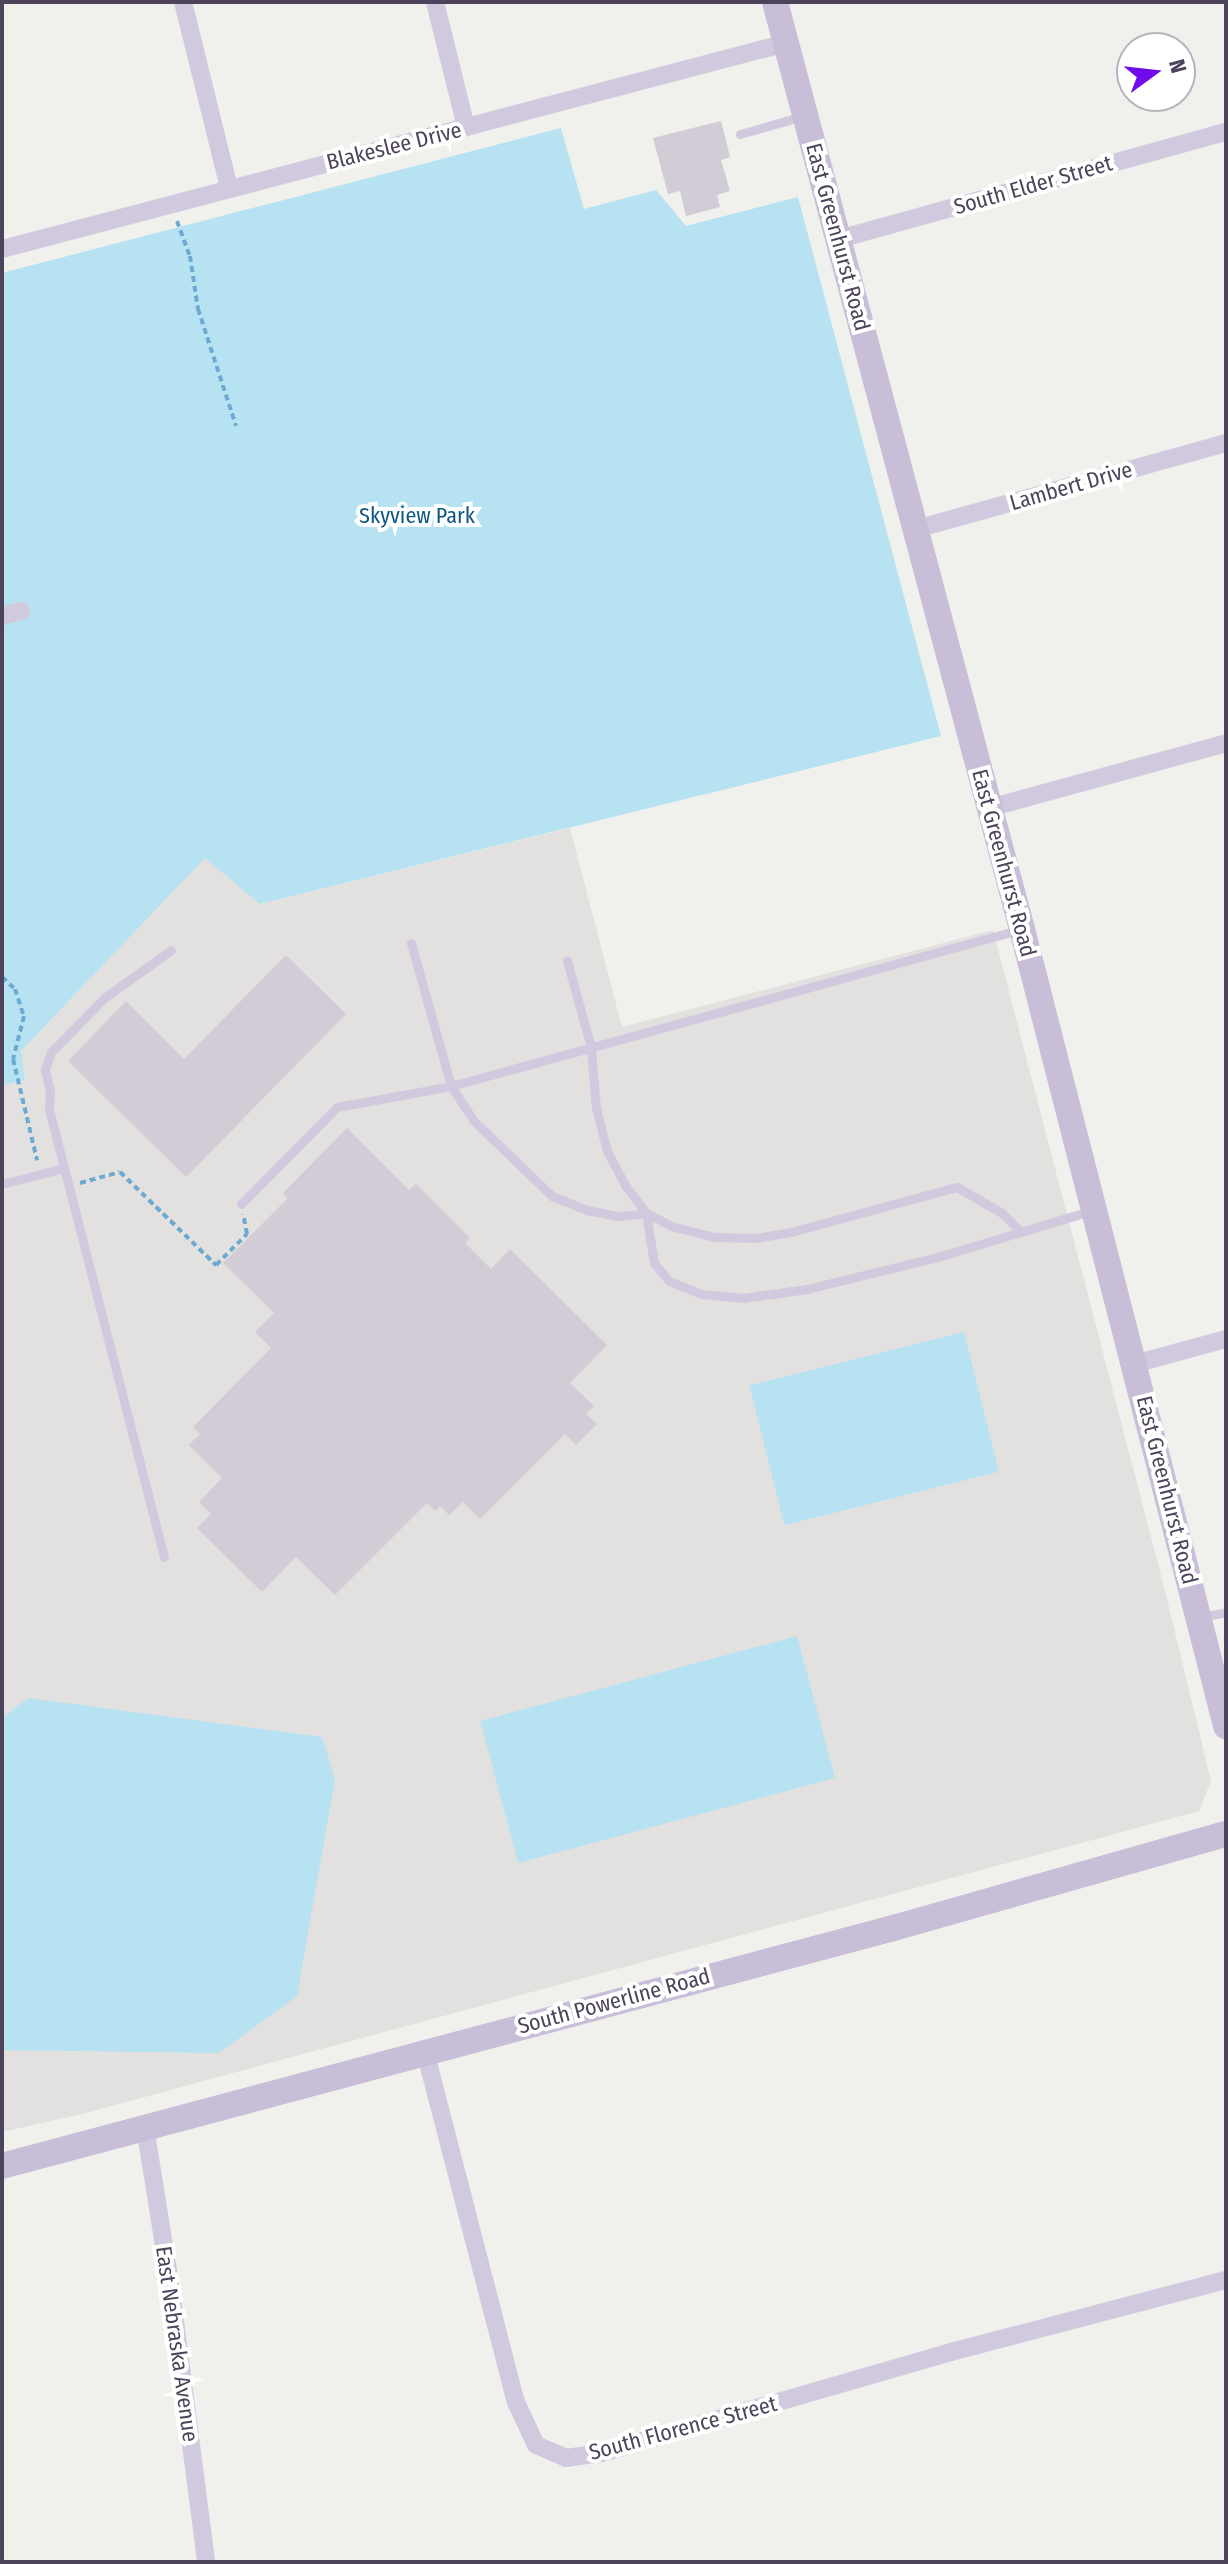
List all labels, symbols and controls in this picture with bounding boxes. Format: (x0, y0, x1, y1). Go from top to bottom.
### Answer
north arrow (1116, 32, 1196, 112)
text: N (1163, 56, 1192, 76)
street label: Blakeslee Drive (324, 116, 464, 176)
street label: East Greenhurst Road (800, 140, 876, 334)
street label: South Elder Street (951, 150, 1115, 220)
street label: Lambert Drive (1007, 456, 1135, 516)
park label: Skyview Park (359, 503, 475, 529)
street label: East Greenhurst Road (966, 766, 1042, 960)
street label: East Greenhurst Road (1131, 1393, 1203, 1587)
street label: South Powerline Road (515, 1963, 713, 2039)
street label: East Nebraska Avenue (150, 2244, 204, 2444)
street label: South Florence Street (586, 2390, 780, 2466)

